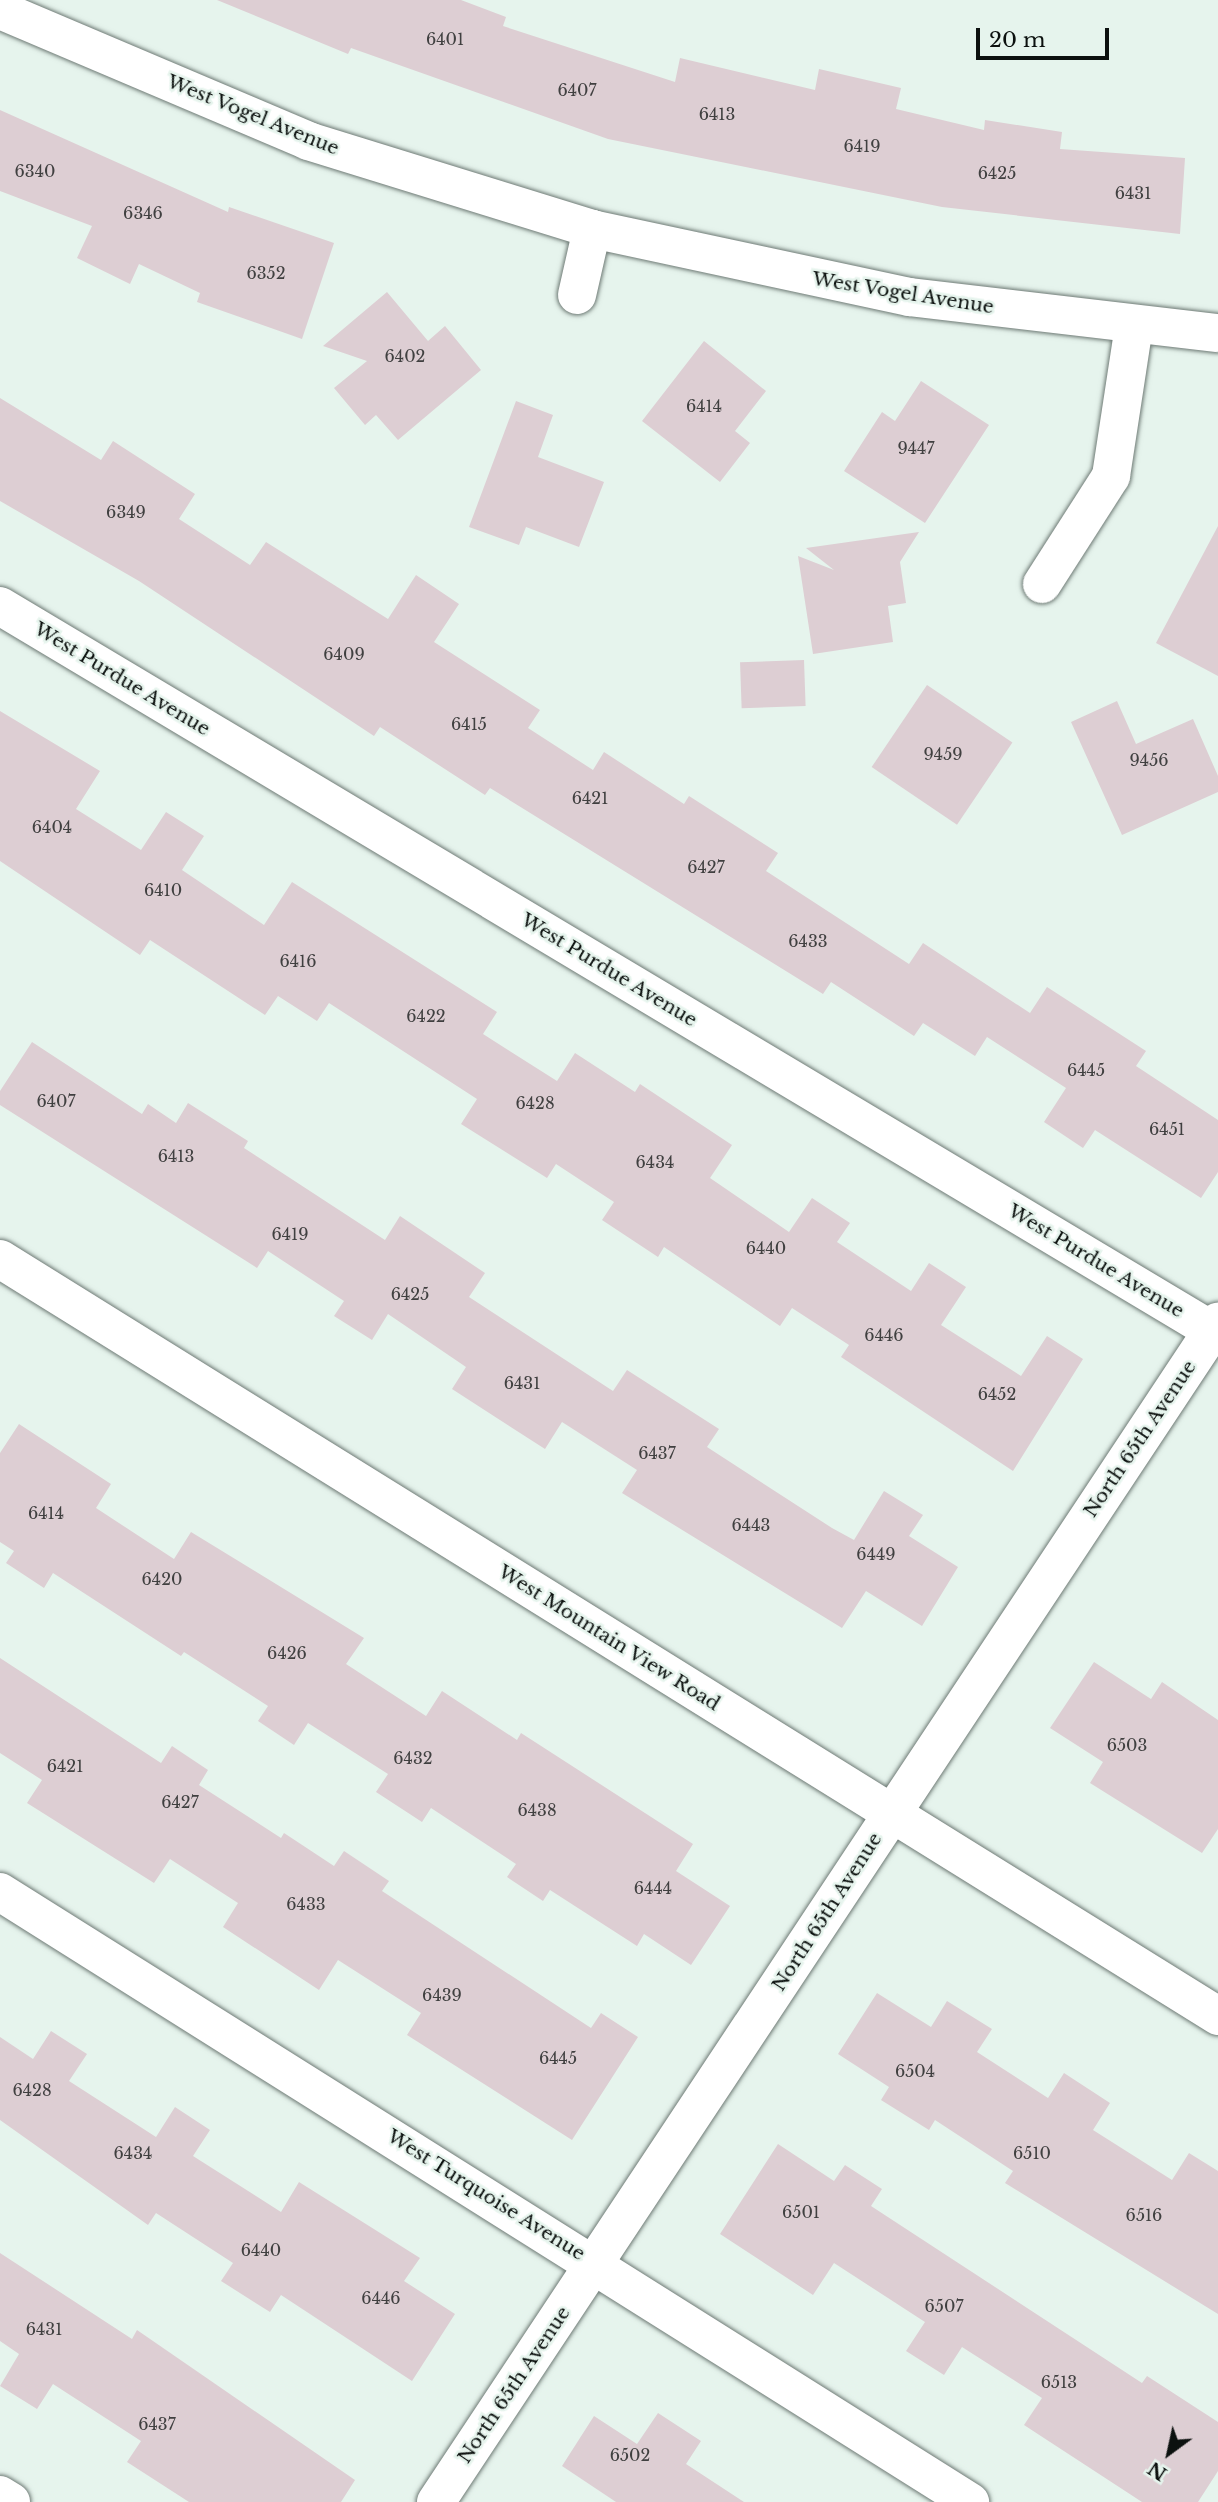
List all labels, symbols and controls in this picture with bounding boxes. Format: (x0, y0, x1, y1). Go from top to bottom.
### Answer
scale bar (980, 14, 1113, 58)
text: 20 m (989, 27, 1046, 53)
house number: 6401 (426, 29, 464, 49)
street label: West Vogel Avenue (163, 70, 343, 160)
house number: 6407 (557, 80, 597, 100)
house number: 6413 (699, 104, 735, 124)
house number: 6419 (843, 136, 881, 156)
house number: 6340 (15, 161, 55, 181)
house number: 6425 (978, 163, 1016, 183)
house number: 6431 (1115, 183, 1151, 203)
house number: 6346 (123, 203, 163, 223)
house number: 6352 (246, 263, 286, 283)
street label: West Vogel Avenue (810, 267, 996, 319)
house number: 6402 (385, 346, 425, 366)
house number: 6414 (686, 396, 722, 416)
house number: 9447 (897, 438, 935, 458)
house number: 6349 (106, 502, 146, 522)
street label: West Purdue Avenue (30, 617, 214, 741)
house number: 6409 (323, 644, 365, 664)
house number: 6415 (451, 714, 487, 734)
house number: 9459 (923, 744, 963, 764)
house number: 9456 (1129, 750, 1169, 770)
house number: 6421 (572, 788, 608, 808)
house number: 6404 (32, 817, 72, 837)
house number: 6427 (687, 857, 725, 877)
house number: 6410 (144, 880, 182, 900)
street label: West Purdue Avenue (517, 908, 701, 1032)
house number: 6433 (788, 931, 828, 951)
house number: 6416 (279, 951, 317, 971)
house number: 6422 (406, 1006, 446, 1026)
house number: 6445 (1067, 1060, 1105, 1080)
house number: 6407 (36, 1091, 76, 1111)
house number: 6428 (515, 1093, 555, 1113)
house number: 6451 (1149, 1119, 1185, 1139)
house number: 6413 (158, 1146, 194, 1166)
house number: 6434 (636, 1152, 674, 1172)
street label: West Purdue Avenue (1004, 1199, 1188, 1323)
house number: 6419 (271, 1224, 309, 1244)
house number: 6440 (746, 1238, 786, 1258)
house number: 6425 (391, 1284, 429, 1304)
house number: 6446 (864, 1325, 904, 1345)
street label: North 65th Avenue (1079, 1356, 1201, 1522)
house number: 6431 (504, 1373, 540, 1393)
house number: 6452 (978, 1384, 1016, 1404)
house number: 6437 (638, 1443, 676, 1463)
house number: 6414 (28, 1503, 64, 1523)
house number: 6443 (732, 1515, 770, 1535)
house number: 6449 (856, 1544, 896, 1564)
street label: West Mountain View Road (493, 1560, 725, 1716)
house number: 6420 (142, 1569, 182, 1589)
house number: 6426 (267, 1643, 307, 1663)
house number: 6503 (1107, 1735, 1147, 1755)
house number: 6432 (393, 1748, 433, 1768)
house number: 6421 (47, 1756, 83, 1776)
house number: 6427 (161, 1792, 199, 1812)
house number: 6438 (517, 1800, 557, 1820)
street label: North 65th Avenue (767, 1828, 887, 1996)
house number: 6444 (634, 1878, 672, 1898)
house number: 6433 (286, 1894, 326, 1914)
house number: 6439 (422, 1985, 462, 2005)
house number: 6445 (539, 2048, 577, 2068)
house number: 6504 (895, 2061, 935, 2081)
house number: 6428 (12, 2080, 52, 2100)
street label: West Turquoise Avenue (382, 2124, 590, 2266)
house number: 6434 (114, 2143, 152, 2163)
house number: 6510 (1013, 2143, 1051, 2163)
house number: 6501 (782, 2202, 820, 2222)
house number: 6516 (1126, 2205, 1162, 2225)
house number: 6440 (241, 2240, 281, 2260)
house number: 6446 (361, 2288, 401, 2308)
house number: 6507 (925, 2296, 963, 2316)
street label: North 65th Avenue (453, 2302, 575, 2468)
house number: 6431 (26, 2319, 62, 2339)
house number: 6513 (1041, 2372, 1077, 2392)
house number: 6437 (138, 2414, 176, 2434)
north arrow (1134, 2418, 1204, 2488)
house number: 6502 (610, 2445, 650, 2465)
text: N (1144, 2457, 1171, 2486)

